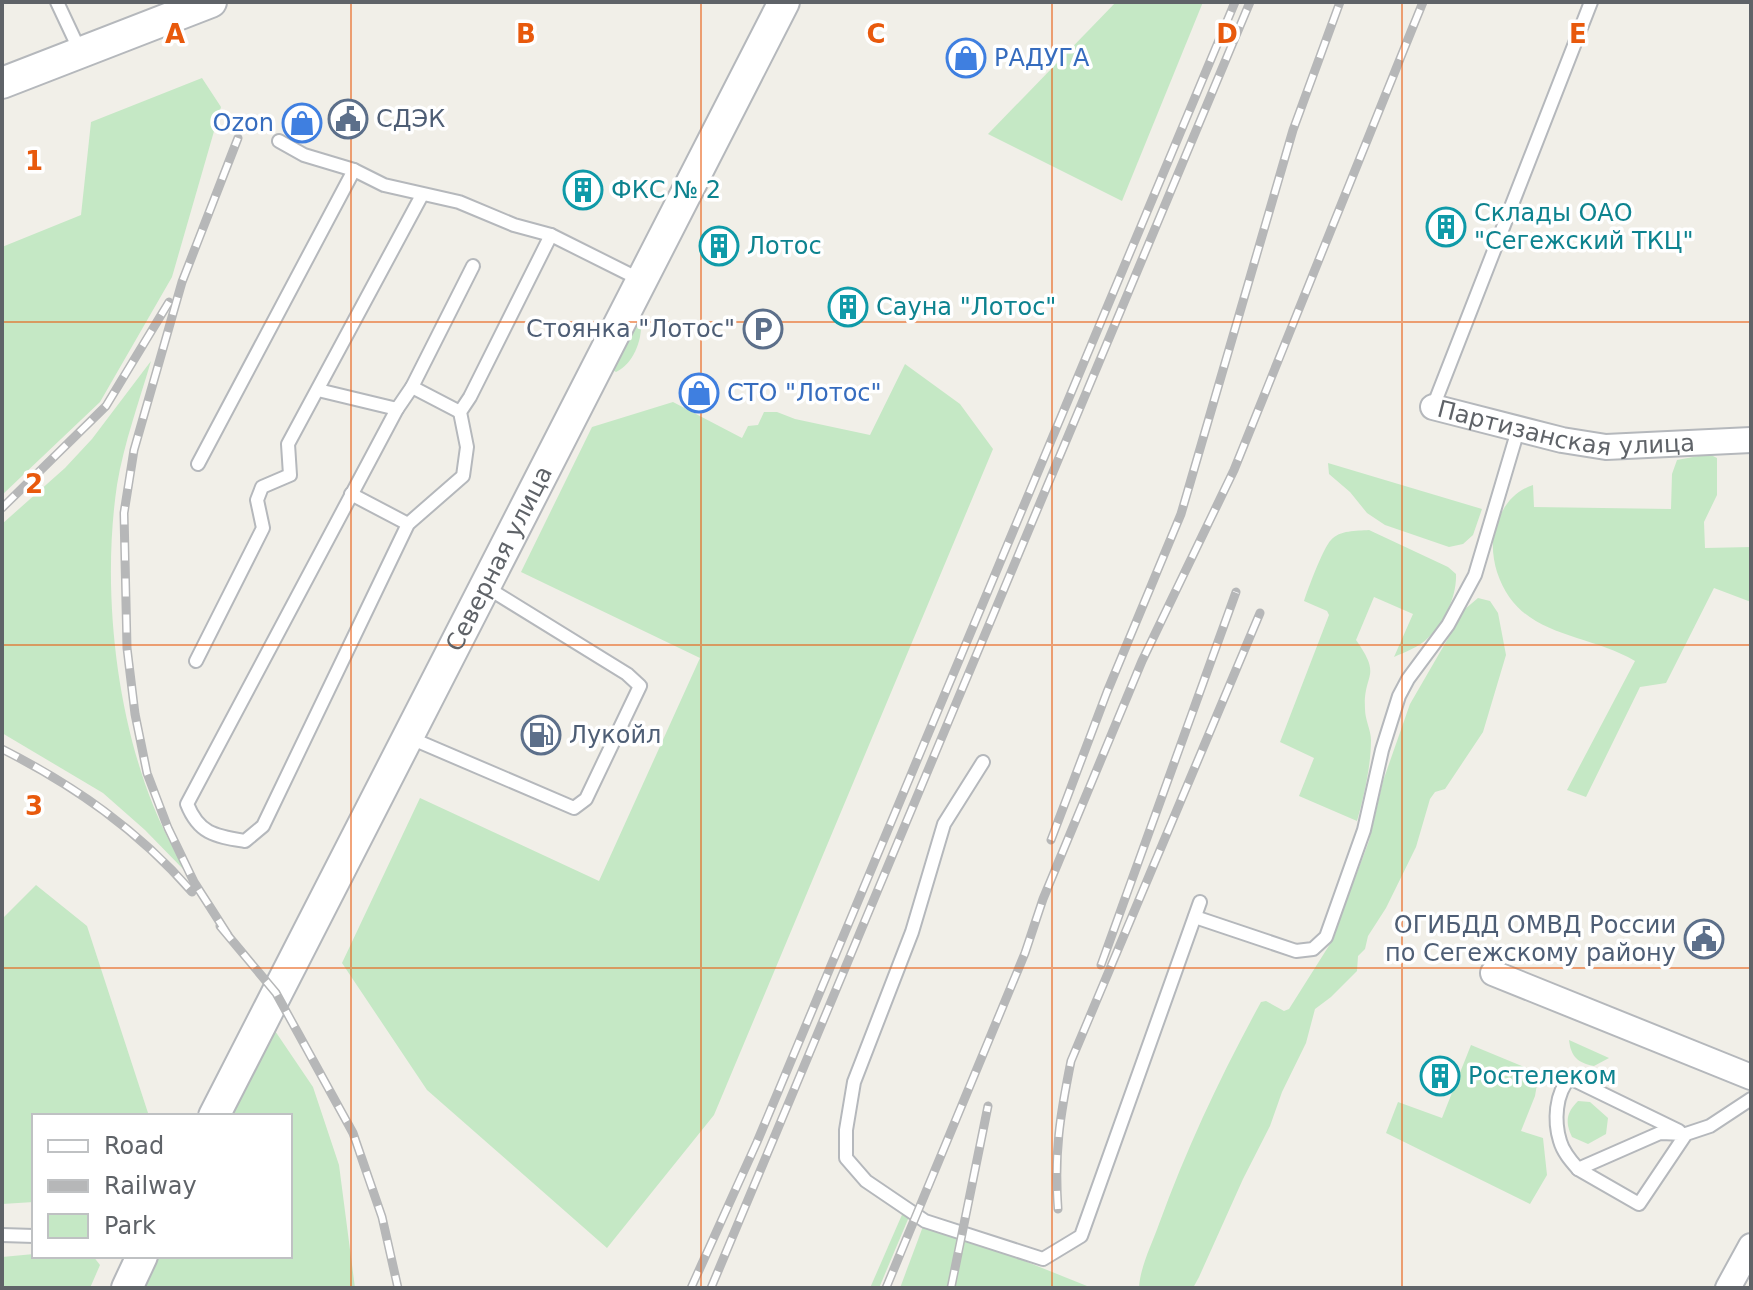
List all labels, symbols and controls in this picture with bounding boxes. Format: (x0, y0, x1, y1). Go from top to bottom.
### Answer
text: A (165, 19, 185, 49)
text: B (516, 19, 536, 49)
text: C (866, 19, 886, 49)
text: D (1216, 19, 1238, 49)
text: E (1569, 19, 1587, 49)
shop icon: РАДУГА (945, 37, 987, 79)
place label: РАДУГА (994, 44, 1090, 72)
public building icon: СДЭК (327, 98, 369, 140)
shop icon: Ozon (281, 102, 323, 144)
place label: СДЭК (376, 105, 445, 133)
place label: Ozon (213, 109, 274, 137)
text: 1 (25, 146, 43, 176)
building icon: ФКС № 2 (562, 169, 604, 211)
place label: ФКС № 2 (611, 176, 721, 204)
place label: Склады ОАО "Сегежский ТКЦ" (1474, 199, 1693, 255)
building icon: Склады ОАО "Сегежский ТКЦ" (1425, 206, 1467, 248)
building icon: Лотос (698, 225, 740, 267)
place label: Лотос (747, 232, 822, 260)
building icon: Сауна "Лотос" (827, 286, 869, 328)
place label: Сауна "Лотос" (876, 293, 1056, 321)
parking icon: Стоянка "Лотос" (742, 308, 784, 350)
place label: Стоянка "Лотос" (526, 315, 735, 343)
shop icon: СТО "Лотос" (678, 372, 720, 414)
place label: СТО "Лотос" (727, 379, 882, 407)
street label: Партизанская улица (1435, 395, 1696, 462)
street label: Северная улица (440, 461, 558, 656)
text: 2 (25, 469, 43, 499)
fuel station icon: Лукойл (520, 714, 562, 756)
place label: Лукойл (569, 721, 661, 749)
text: 3 (25, 791, 43, 821)
place label: ОГИБДД ОМВД России по Сегежскому району (1385, 911, 1676, 967)
public building icon: ОГИБДД ОМВД России по Сегежскому району (1683, 918, 1725, 960)
building icon: Ростелеком (1419, 1055, 1461, 1097)
place label: Ростелеком (1468, 1062, 1617, 1090)
legend (32, 1114, 292, 1258)
text: Road (104, 1132, 164, 1160)
text: Railway (104, 1172, 197, 1200)
text: Park (104, 1212, 156, 1240)

